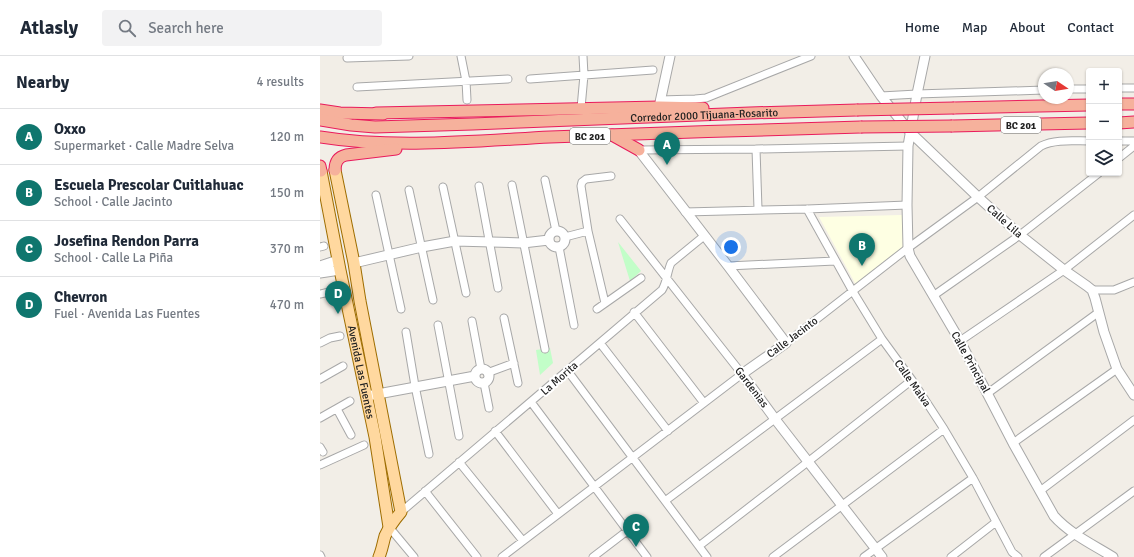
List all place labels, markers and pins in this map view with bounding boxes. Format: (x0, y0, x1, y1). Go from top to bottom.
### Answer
pin: A (654, 132, 680, 165)
pin: B (849, 233, 875, 266)
pin: D (325, 281, 351, 314)
pin: C (623, 514, 649, 547)

